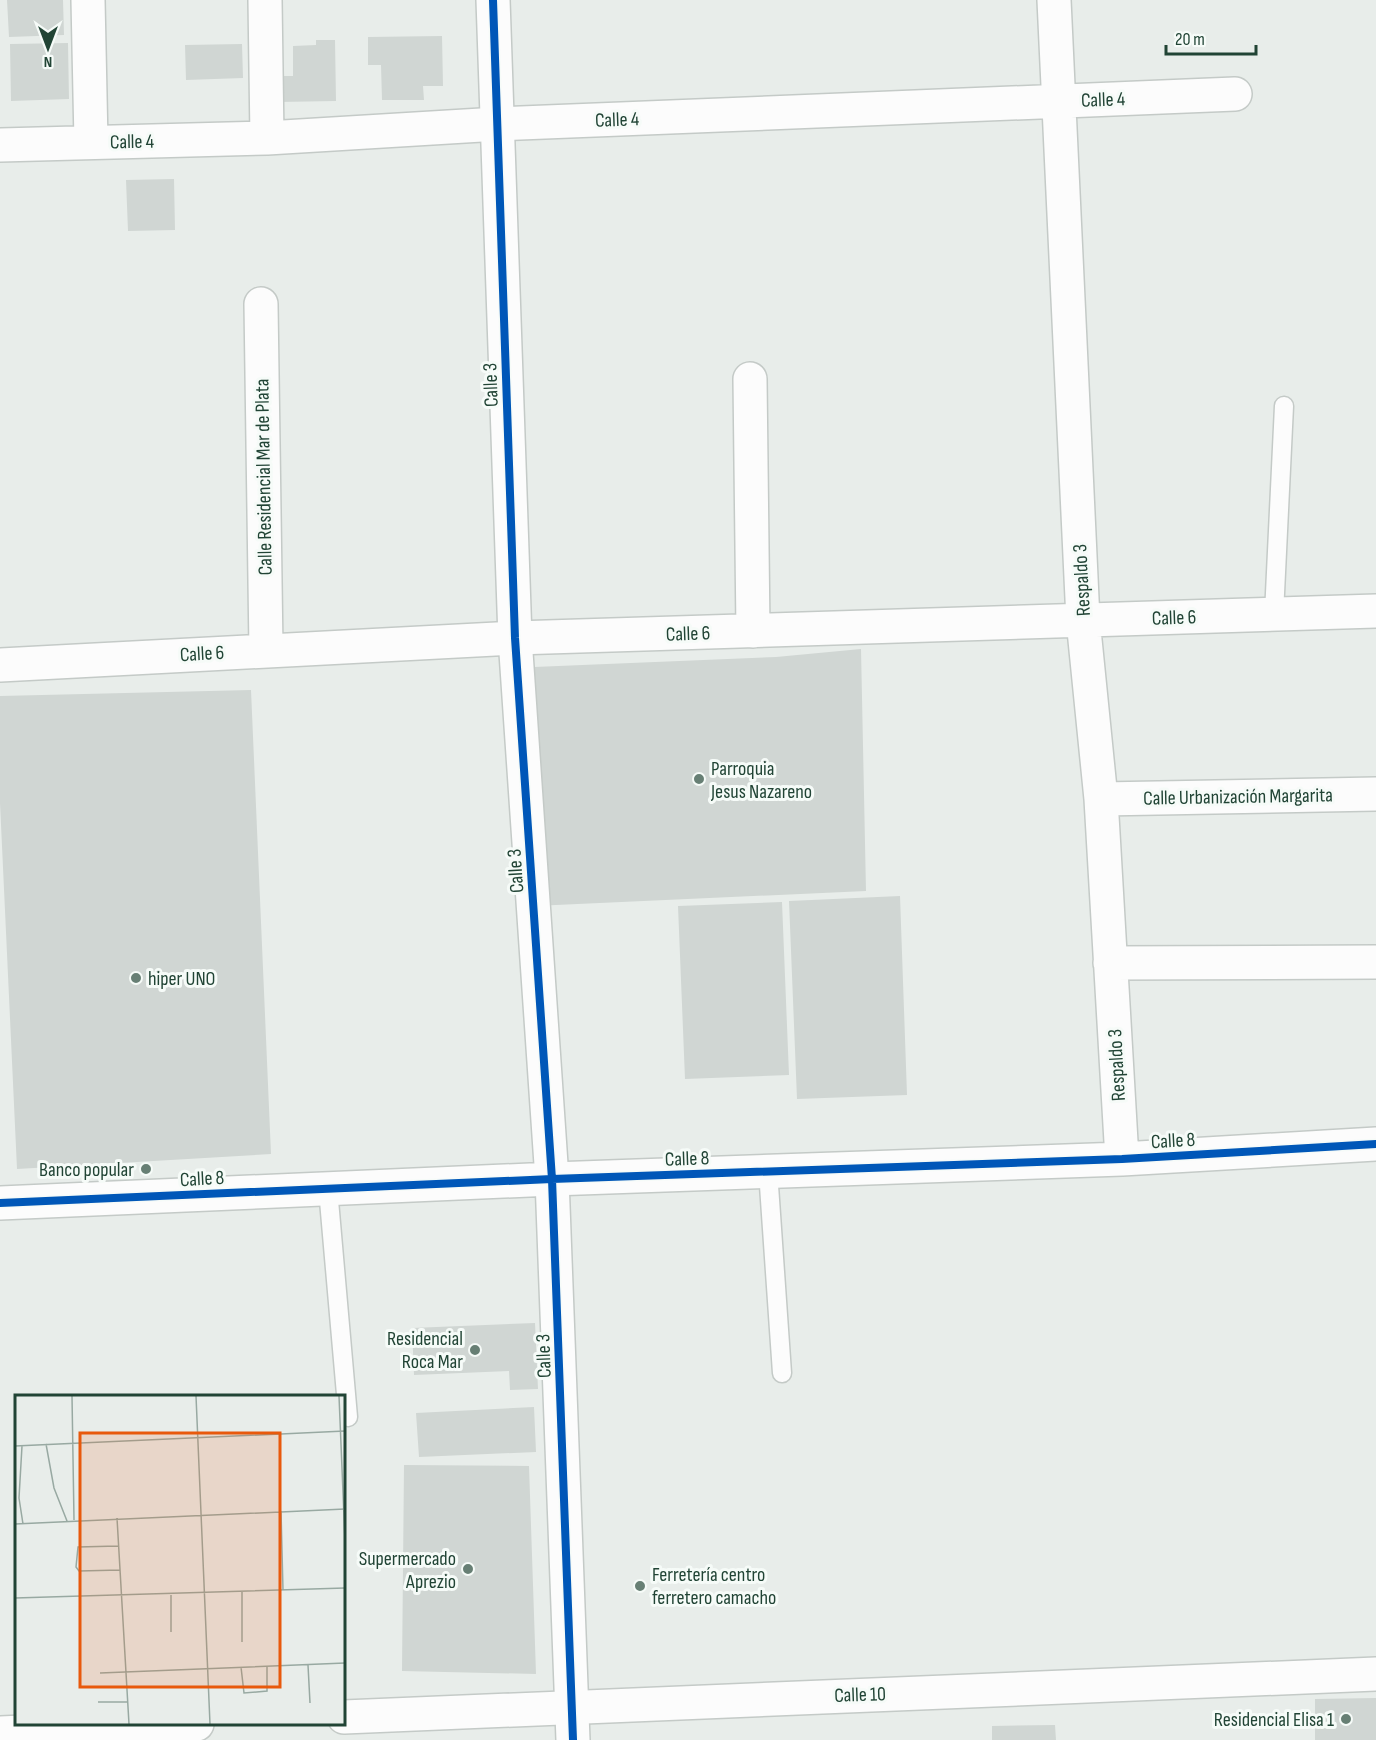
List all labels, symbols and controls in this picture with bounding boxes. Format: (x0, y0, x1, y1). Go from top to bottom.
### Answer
north arrow (18, 18, 78, 78)
scale bar (1166, 18, 1256, 56)
text: 20 m (1175, 29, 1205, 50)
text: N (44, 52, 52, 71)
street label: Calle 4 (1081, 87, 1125, 113)
street label: Calle 4 (595, 107, 639, 133)
street label: Calle 4 (110, 130, 154, 154)
street label: Calle 3 (478, 363, 504, 407)
street label: Calle Residencial Mar de Plata (250, 379, 278, 575)
street label: Respaldo 3 (1068, 543, 1096, 617)
street label: Calle 6 (1151, 605, 1197, 631)
street label: Calle 6 (665, 621, 711, 647)
street label: Calle 6 (179, 641, 225, 667)
place label: Parroquia Jesus Nazareno (710, 757, 812, 804)
marker: Parroquia Jesus Nazareno (692, 772, 706, 786)
street label: Calle Urbanización Margarita (1143, 783, 1333, 811)
street label: Calle 3 (502, 848, 530, 894)
place label: hiper UNO (148, 967, 215, 991)
marker: hiper UNO (129, 971, 143, 985)
street label: Respaldo 3 (1103, 1028, 1131, 1102)
street label: Calle 8 (1150, 1128, 1196, 1154)
street label: Calle 8 (664, 1146, 710, 1172)
place label: Banco popular (39, 1158, 134, 1182)
marker: Banco popular (139, 1162, 153, 1176)
street label: Calle 8 (179, 1166, 225, 1192)
place label: Residencial Roca Mar (387, 1327, 463, 1374)
street label: Calle 3 (531, 1334, 557, 1378)
marker: Residencial Roca Mar (468, 1343, 482, 1357)
inset map (15, 1395, 345, 1725)
place label: Supermercado Aprezio (359, 1547, 456, 1594)
marker: Supermercado Aprezio (461, 1562, 475, 1576)
place label: Ferretería centro ferretero camacho (652, 1563, 776, 1610)
marker: Ferretería centro ferretero camacho (633, 1579, 647, 1593)
street label: Calle 10 (834, 1682, 886, 1708)
place label: Residencial Elisa 1 (1214, 1708, 1334, 1732)
marker: Residencial Elisa 1 (1339, 1712, 1353, 1726)

